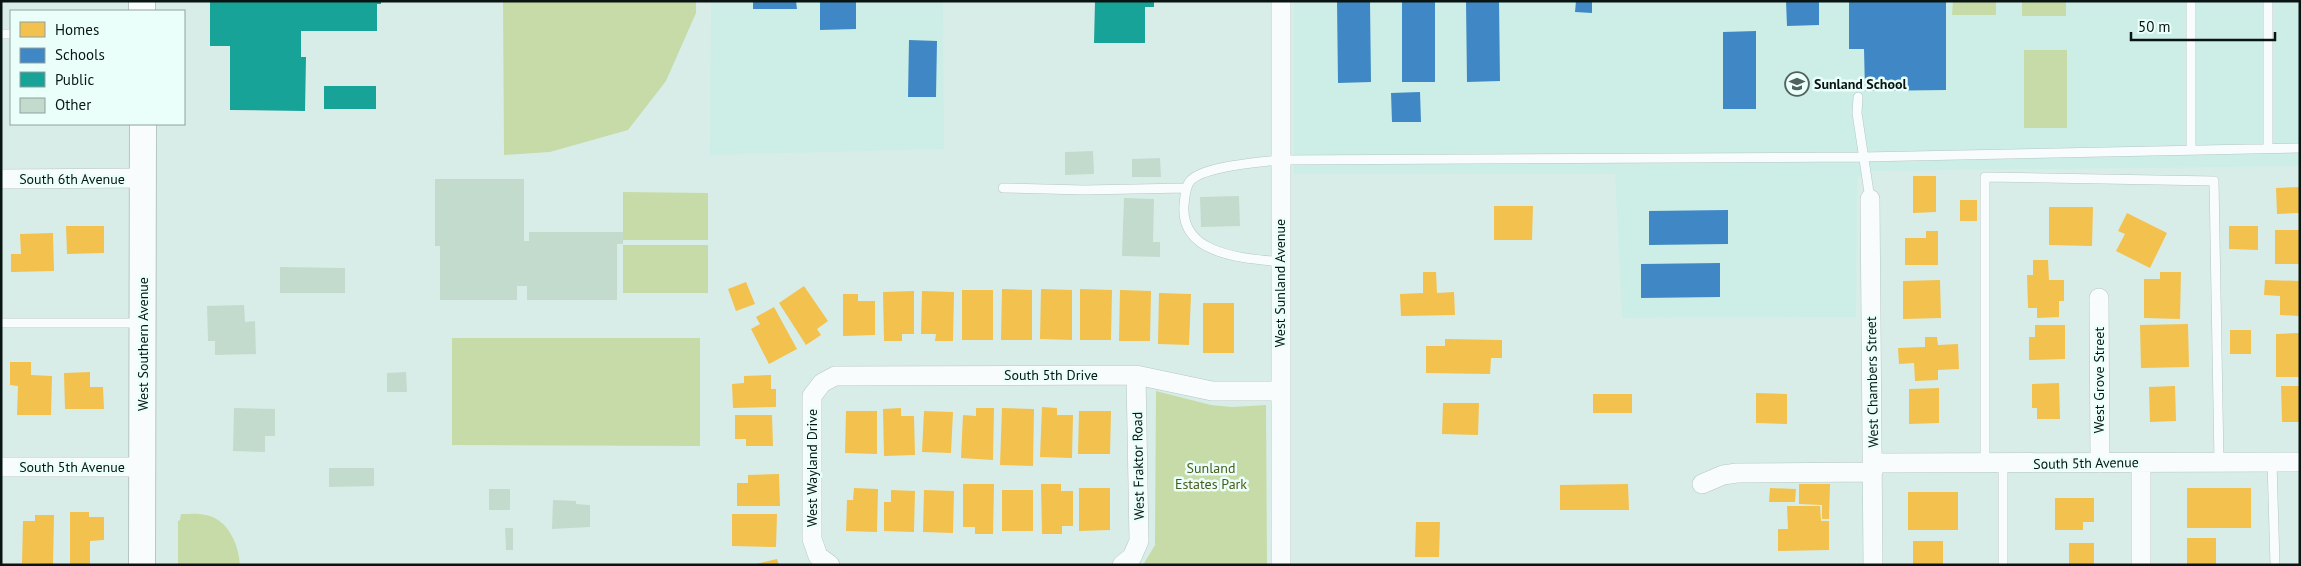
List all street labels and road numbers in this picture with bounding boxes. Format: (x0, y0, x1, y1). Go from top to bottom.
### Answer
street label: South 6th Avenue (19, 170, 125, 188)
street label: West Sunland Avenue (1271, 219, 1289, 347)
street label: West Southern Avenue (134, 277, 152, 411)
street label: West Chambers Street (1862, 316, 1882, 448)
street label: West Grove Street (2090, 327, 2108, 433)
street label: South 5th Drive (1004, 366, 1098, 384)
street label: West Wayland Drive (803, 409, 821, 527)
street label: West Fraktor Road (1128, 412, 1148, 520)
street label: South 5th Avenue (2033, 453, 2139, 473)
street label: South 5th Avenue (19, 458, 125, 476)

